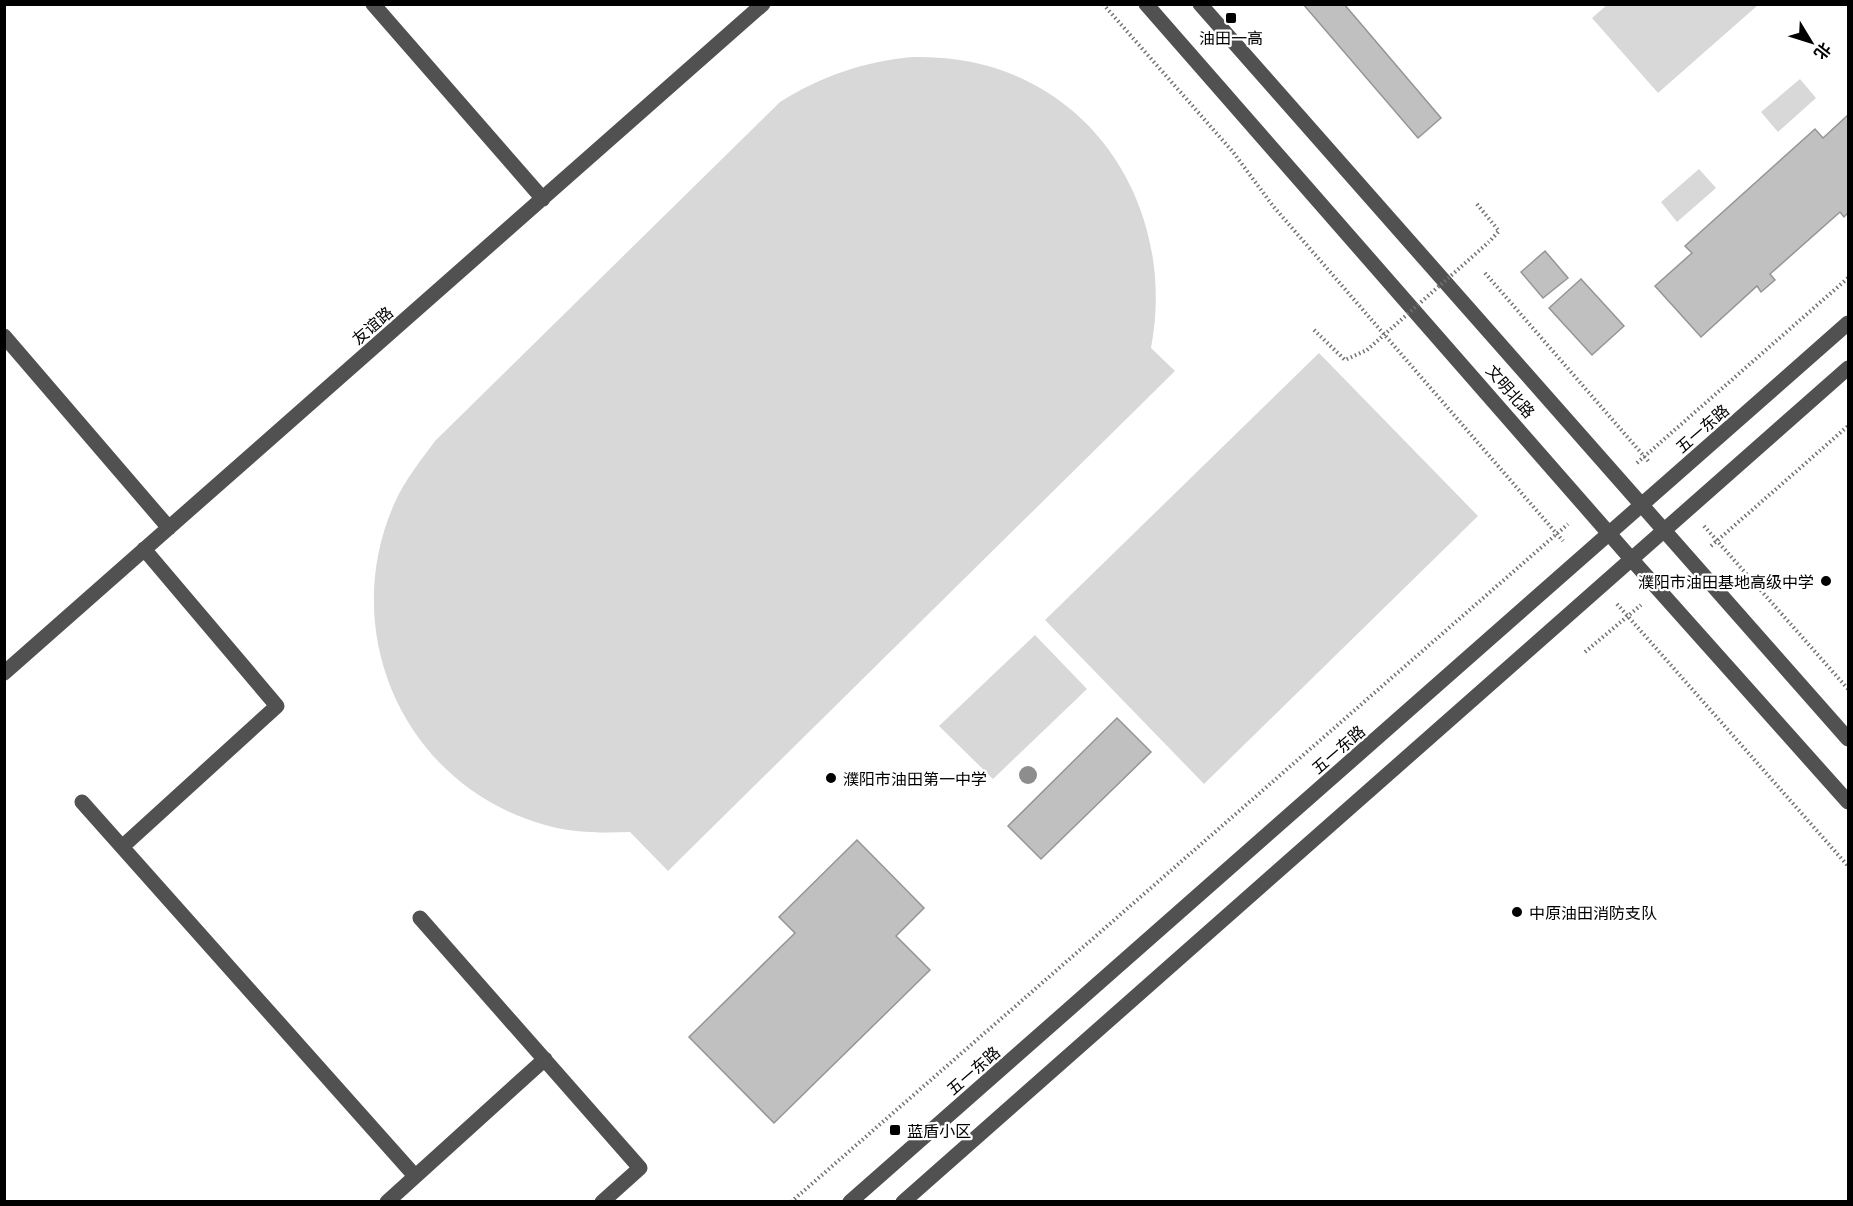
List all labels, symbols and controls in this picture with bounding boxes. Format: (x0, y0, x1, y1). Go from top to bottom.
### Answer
marker: 油田一高 (1224, 11, 1238, 25)
north arrow (1781, 12, 1841, 72)
place label: 油田一高 (1199, 28, 1263, 47)
text: 北 (1811, 39, 1836, 64)
street label: 友谊路 (348, 302, 396, 348)
street label: 文明北路 (1483, 361, 1539, 421)
street label: 五一东路 (1672, 400, 1732, 456)
place label: 濮阳市油田基地高级中学 (1638, 572, 1814, 591)
marker: 濮阳市油田基地高级中学 (1819, 574, 1833, 588)
street label: 五一东路 (1308, 721, 1368, 777)
place label: 濮阳市油田第一中学 (843, 769, 987, 788)
marker: 濮阳市油田第一中学 (824, 771, 838, 785)
place label: 中原油田消防支队 (1529, 903, 1657, 922)
marker: 中原油田消防支队 (1510, 905, 1524, 919)
street label: 五一东路 (943, 1042, 1003, 1098)
place label: 蓝盾小区 (907, 1121, 971, 1140)
marker: 蓝盾小区 (888, 1123, 902, 1137)

